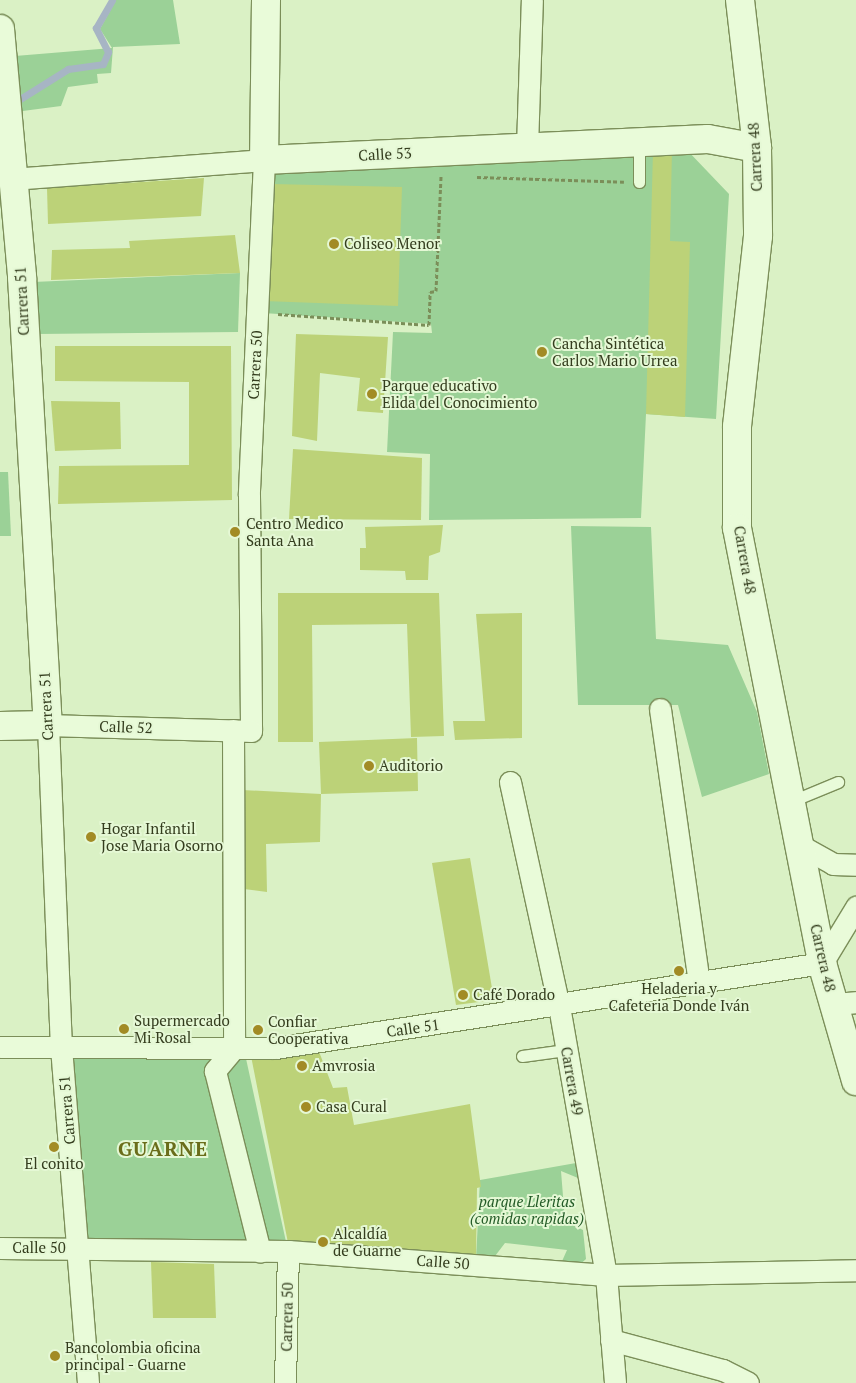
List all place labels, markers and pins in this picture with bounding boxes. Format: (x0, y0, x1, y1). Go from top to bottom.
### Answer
place label: Coliseo Menor (344, 235, 440, 253)
marker: Coliseo Menor (328, 238, 340, 250)
place label: Cancha Sintética Carlos Mario Urrea (552, 334, 677, 369)
marker: Cancha Sintética Carlos Mario Urrea (536, 346, 548, 358)
place label: Parque educativo Elida del Conocimiento (382, 376, 537, 411)
marker: Parque educativo Elida del Conocimiento (366, 388, 378, 400)
place label: Centro Medico Santa Ana (246, 514, 343, 549)
marker: Centro Medico Santa Ana (228, 525, 242, 539)
place label: Auditorio (379, 757, 443, 775)
marker: Auditorio (363, 760, 375, 772)
place label: Hogar Infantil Jose Maria Osorno (101, 819, 223, 854)
marker: Hogar Infantil Jose Maria Osorno (85, 831, 97, 843)
marker: Heladeria y Cafeteria Donde Iván (673, 965, 685, 977)
place label: Heladeria y Cafeteria Donde Iván (609, 979, 749, 1014)
place label: Café Dorado (473, 986, 555, 1004)
marker: Café Dorado (457, 989, 469, 1001)
place label: Supermercado Mi Rosal (134, 1011, 230, 1046)
place label: Confiar Cooperativa (268, 1012, 349, 1047)
marker: Supermercado Mi Rosal (118, 1023, 130, 1035)
marker: Confiar Cooperativa (252, 1024, 264, 1036)
place label: Amvrosia (312, 1057, 375, 1075)
marker: Amvrosia (296, 1060, 308, 1072)
place label: Casa Cural (316, 1098, 387, 1116)
marker: Casa Cural (300, 1101, 312, 1113)
marker: El conito (48, 1141, 60, 1153)
place label: El conito (24, 1155, 84, 1173)
place label: Alcaldía de Guarne (333, 1224, 401, 1259)
marker: Alcaldía de Guarne (317, 1236, 329, 1248)
place label: Bancolombia oficina principal - Guarne (65, 1338, 201, 1373)
marker: Bancolombia oficina principal - Guarne (49, 1350, 61, 1362)

